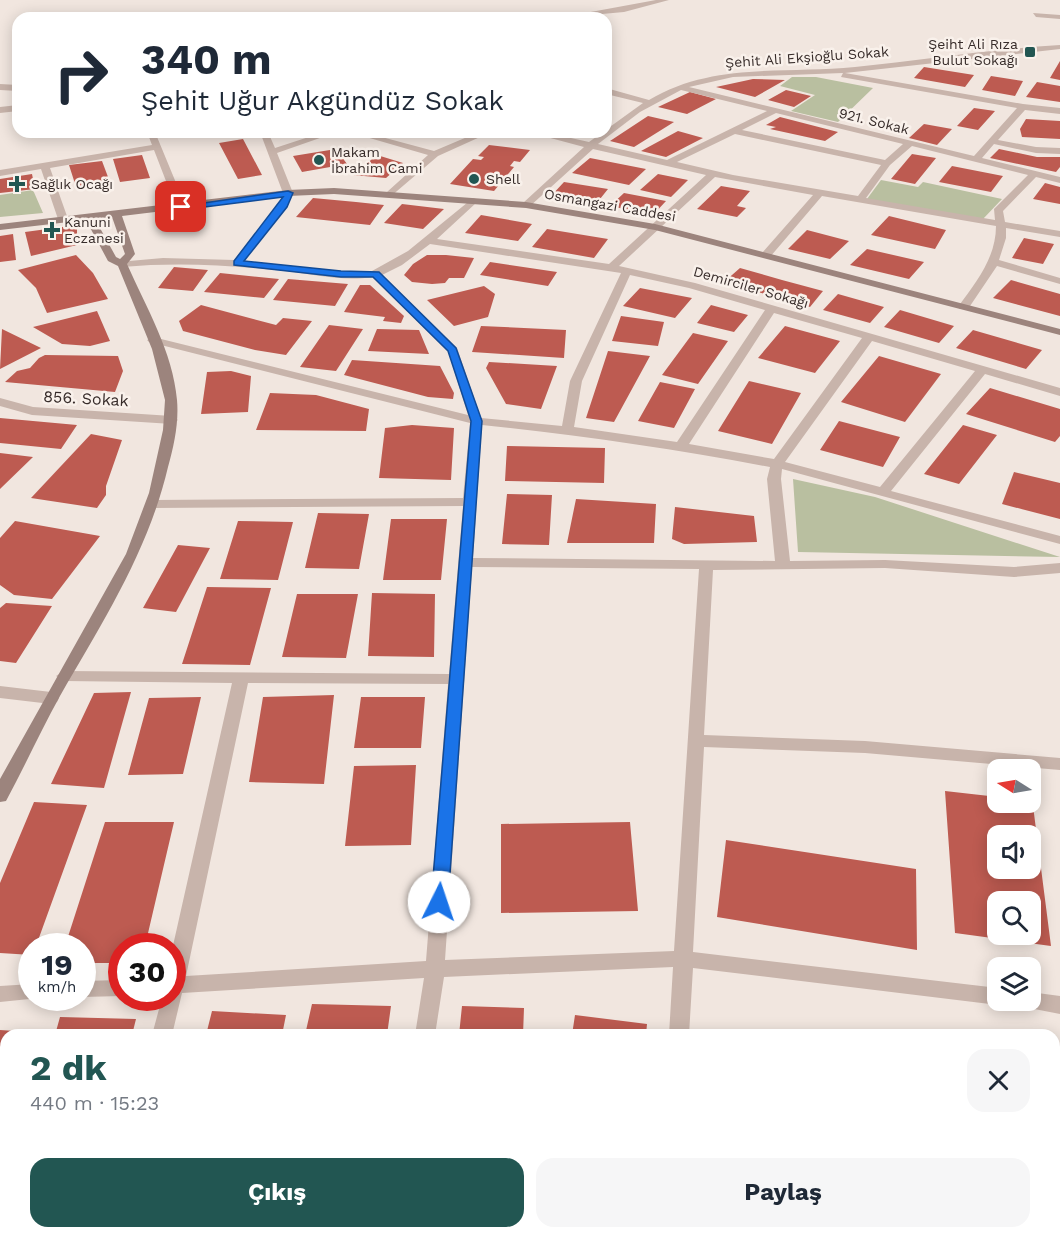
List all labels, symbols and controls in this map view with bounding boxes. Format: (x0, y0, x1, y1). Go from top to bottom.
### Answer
text: 340 m (141, 35, 272, 84)
icon: right (42, 36, 120, 114)
place label: Şeiht Ali Rıza Bulut Sokağı (928, 36, 1018, 68)
street label: Şehit Ali Ekşioğlu Sokak (725, 43, 889, 71)
marker: Şeiht Ali Rıza Bulut Sokağı (1023, 45, 1037, 59)
text: Şehit Uğur Akgündüz Sokak (141, 85, 504, 117)
street label: 921. Sokak (837, 105, 911, 137)
place label: Makam İbrahim Cami (331, 144, 422, 176)
marker: Makam İbrahim Cami (312, 153, 326, 167)
place label: Shell (486, 171, 521, 187)
marker: Shell (467, 172, 481, 186)
marker: Sağlık Ocağı (8, 175, 26, 193)
place label: Sağlık Ocağı (31, 176, 113, 192)
pin (155, 181, 206, 232)
street label: Osmangazi Caddesi (543, 186, 677, 224)
icon: arrive (164, 190, 197, 223)
place label: Kanuni Eczanesi (64, 214, 124, 246)
marker: Kanuni Eczanesi (45, 223, 59, 237)
street label: Demirciler Sokağı (692, 263, 810, 311)
street label: 856. Sokak (43, 387, 129, 410)
north arrow (987, 759, 1041, 813)
map controls (987, 759, 1041, 1011)
button: sound (987, 825, 1041, 879)
position arrow (407, 870, 471, 934)
button: search (987, 891, 1041, 945)
speed limit sign: 30 (108, 933, 186, 1011)
text: 19 (41, 947, 73, 982)
button: layers (987, 957, 1041, 1011)
text: km/h (38, 978, 76, 996)
text: 2 dk (30, 1047, 107, 1089)
button: close (967, 1049, 1030, 1112)
text: 440 m · 15:23 (30, 1091, 159, 1115)
button: Çıkış (30, 1158, 524, 1227)
button: Paylaş (536, 1158, 1030, 1227)

